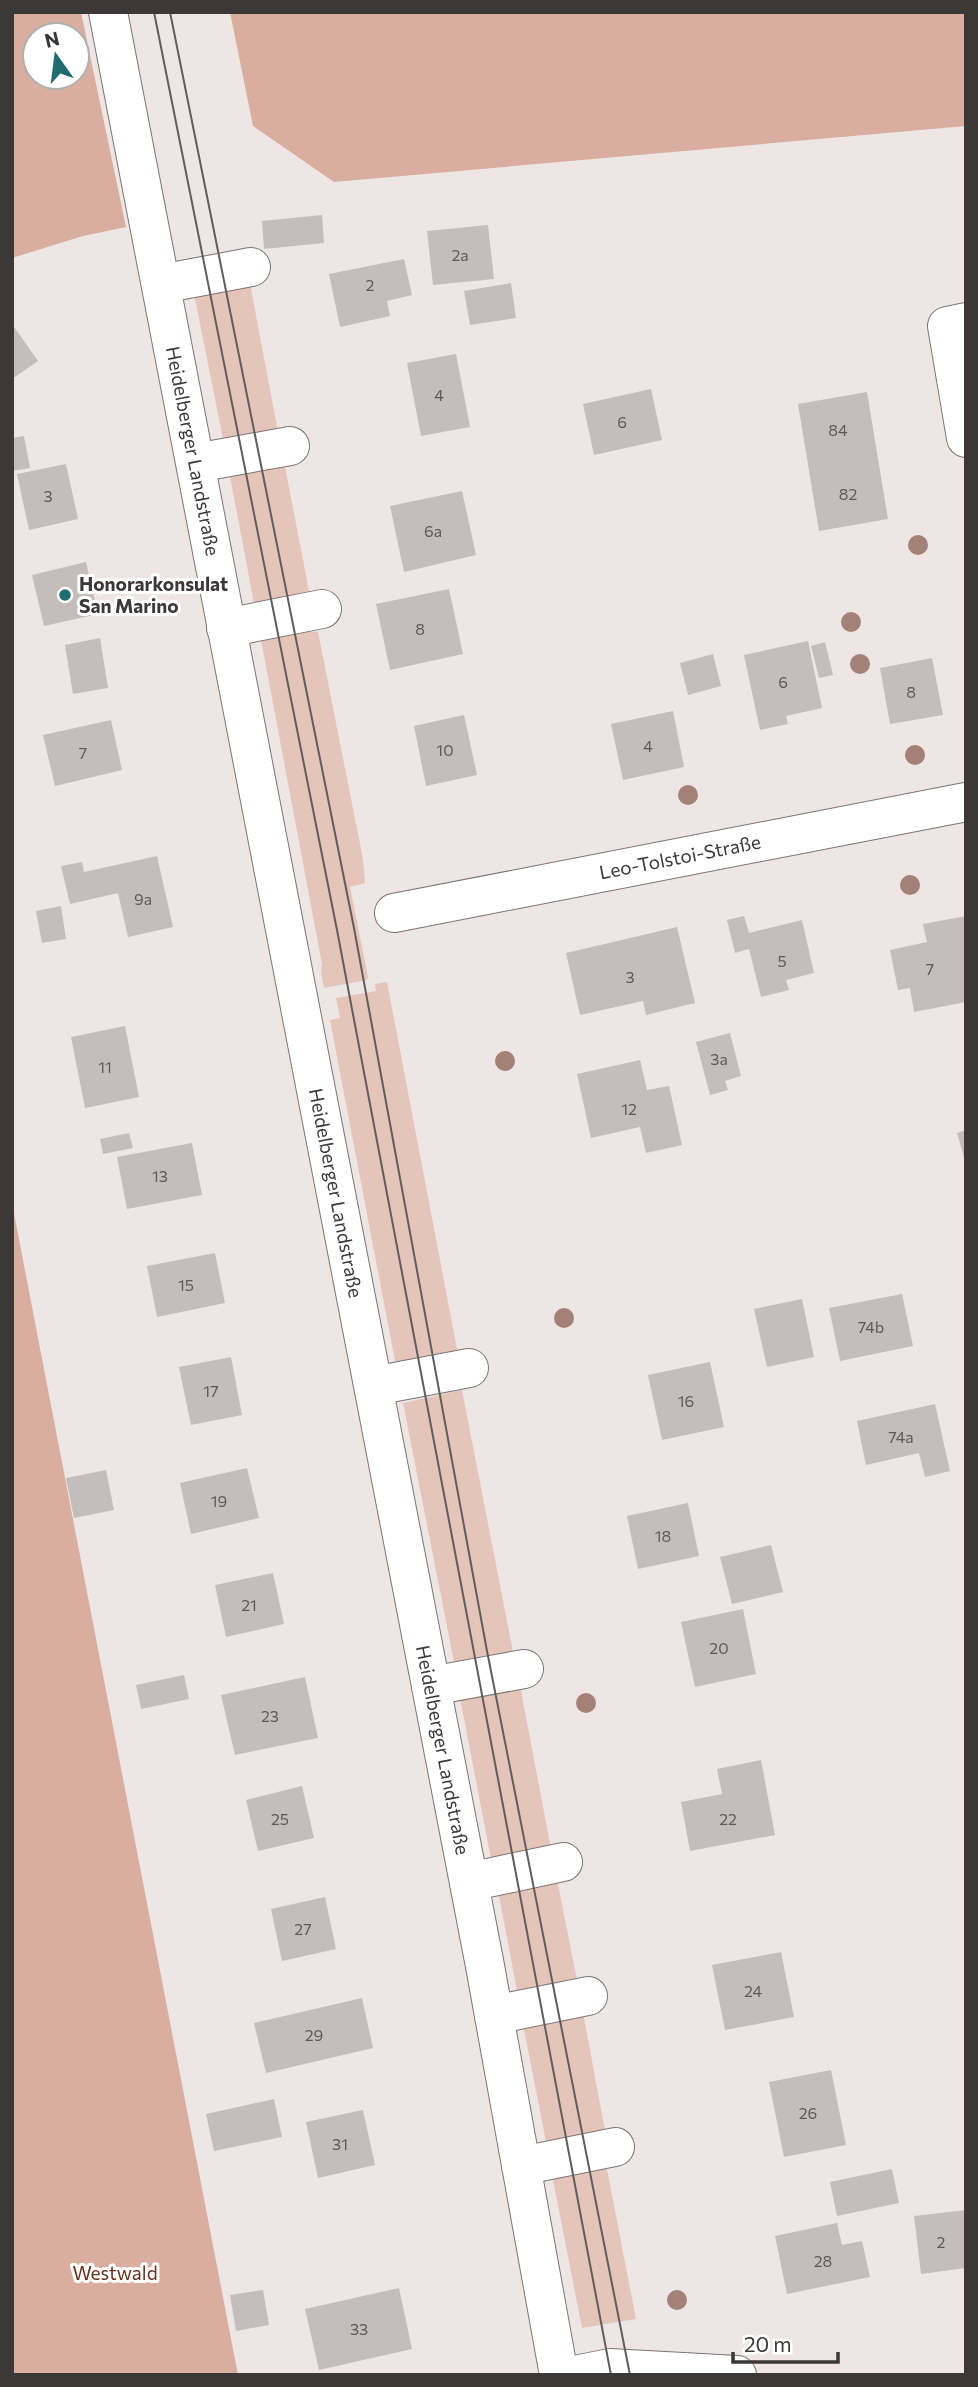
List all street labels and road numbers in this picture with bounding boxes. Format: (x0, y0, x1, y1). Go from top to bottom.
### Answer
street label: Heidelberger Landstraße (162, 344, 225, 558)
street label: Leo-Tolstoi-Straße (597, 830, 763, 883)
street label: Heidelberger Landstraße (305, 1086, 368, 1300)
street label: Heidelberger Landstraße (412, 1643, 475, 1857)

